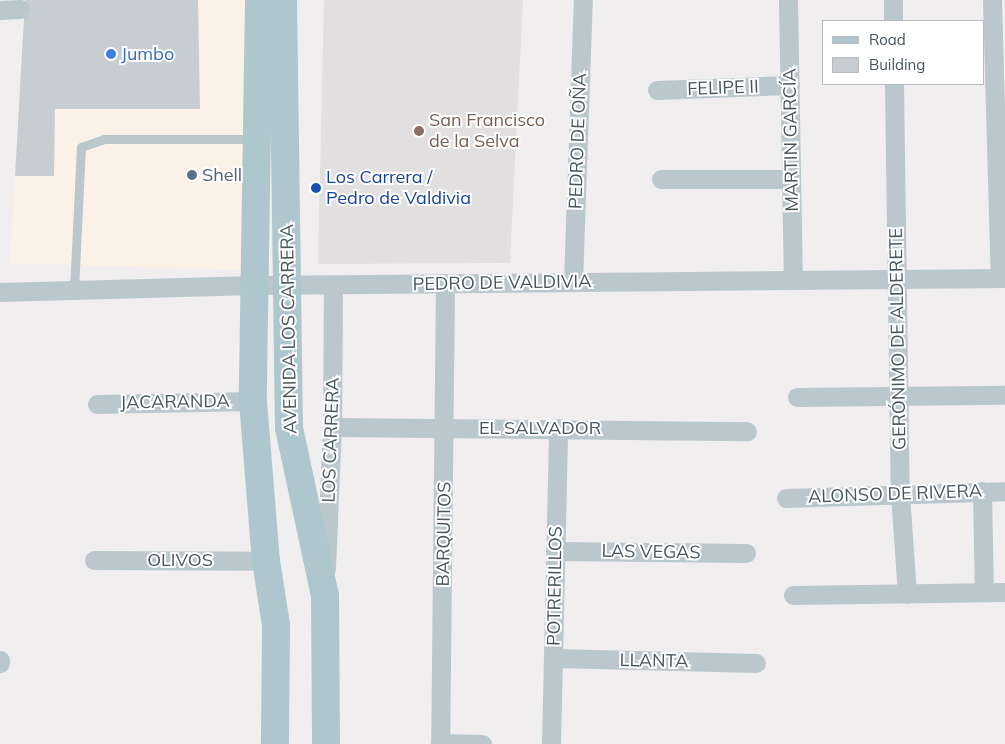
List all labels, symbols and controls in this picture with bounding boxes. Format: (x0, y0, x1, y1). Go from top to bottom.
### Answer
legend (822, 20, 985, 85)
text: Road (869, 30, 906, 49)
place label: Jumbo (121, 43, 174, 65)
marker: Jumbo (105, 48, 117, 60)
text: Building (869, 55, 925, 74)
street label: MARTIN GARCÍA (779, 68, 803, 212)
street label: PEDRO DE OÑA (565, 73, 591, 209)
street label: FELIPE II (687, 76, 759, 100)
place label: San Francisco de la Selva (429, 110, 545, 152)
marker: San Francisco de la Selva (413, 125, 425, 137)
place label: Shell (202, 164, 242, 186)
place label: Los Carrera / Pedro de Valdivia (326, 167, 471, 210)
marker: Shell (186, 169, 198, 181)
marker: Los Carrera / Pedro de Valdivia (310, 182, 322, 194)
street label: AVENIDA LOS CARRERA (276, 224, 302, 434)
street label: GERÓNIMO DE ALDERETE (885, 228, 911, 450)
street label: PEDRO DE VALDIVIA (413, 271, 591, 295)
street label: LOS CARRERA (318, 377, 344, 503)
street label: JACARANDA (120, 390, 230, 414)
street label: EL SALVADOR (479, 417, 601, 439)
street label: ALONSO DE RIVERA (808, 480, 982, 508)
street label: BARQUITOS (432, 482, 456, 586)
street label: POTRERILLOS (543, 526, 567, 646)
street label: LAS VEGAS (601, 540, 701, 564)
street label: OLIVOS (147, 549, 213, 571)
street label: LLANTA (619, 650, 689, 672)

